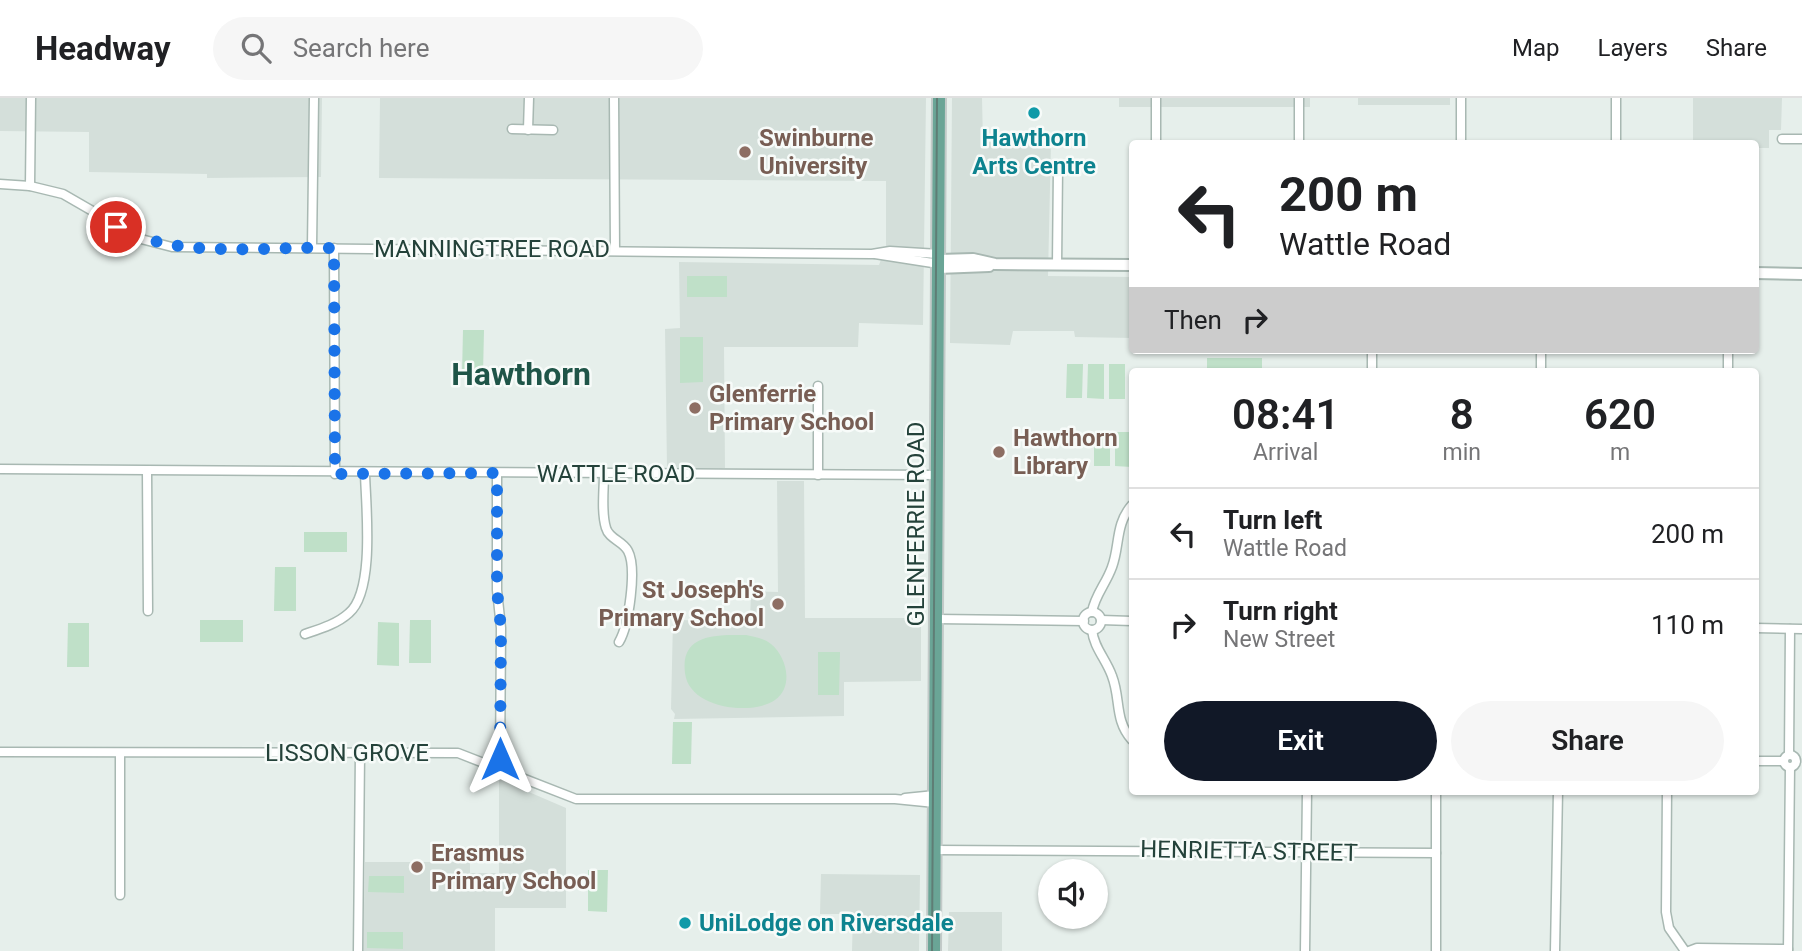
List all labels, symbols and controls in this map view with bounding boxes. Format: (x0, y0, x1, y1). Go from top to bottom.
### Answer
search box (213, 17, 703, 80)
text: Headway (35, 29, 171, 68)
icon: search (237, 29, 275, 67)
text: Search here (293, 33, 429, 63)
text: Map (1512, 34, 1560, 62)
text: Layers (1598, 34, 1668, 62)
text: Share (1706, 34, 1767, 62)
marker: Hawthorn Arts Centre (1026, 105, 1042, 121)
place label: Swinburne University (759, 124, 873, 180)
place label: Hawthorn Arts Centre (972, 124, 1096, 180)
marker: Swinburne University (737, 144, 753, 160)
text: 200 m (1279, 166, 1418, 223)
icon: left (1164, 168, 1255, 259)
pin (86, 197, 146, 257)
icon: arrive (97, 208, 135, 246)
text: Wattle Road (1279, 225, 1451, 263)
street label: MANNINGTREE ROAD (374, 235, 610, 263)
icon: right (1236, 301, 1274, 339)
text: Then (1164, 305, 1222, 335)
district label: Hawthorn (451, 355, 591, 393)
place label: Glenferrie Primary School (709, 380, 874, 436)
text: 08:41 (1232, 390, 1339, 439)
text: 8 (1450, 390, 1474, 439)
text: 620 (1584, 390, 1656, 439)
marker: Glenferrie Primary School (687, 400, 703, 416)
street label: GLENFERRIE ROAD (902, 421, 930, 627)
place label: Hawthorn Library (1013, 424, 1118, 480)
text: Arrival (1253, 439, 1318, 466)
text: min (1442, 439, 1481, 466)
text: m (1610, 439, 1630, 466)
marker: Hawthorn Library (991, 444, 1007, 460)
street label: WATTLE ROAD (537, 460, 695, 488)
text: Turn left (1223, 505, 1322, 535)
icon: left (1164, 515, 1202, 553)
text: 200 m (1651, 519, 1724, 549)
text: Wattle Road (1223, 535, 1347, 562)
place label: St Joseph's Primary School (599, 576, 764, 632)
marker: St Joseph's Primary School (770, 596, 786, 612)
text: Turn right (1223, 596, 1338, 626)
icon: right (1164, 606, 1202, 644)
text: 110 m (1651, 610, 1724, 640)
text: New Street (1223, 626, 1335, 653)
button: Exit (1164, 701, 1437, 781)
button: Share (1451, 701, 1724, 781)
position arrow (463, 722, 537, 796)
street label: LISSON GROVE (265, 739, 429, 767)
street label: HENRIETTA STREET (1140, 835, 1358, 867)
place label: Erasmus Primary School (431, 839, 596, 895)
marker: Erasmus Primary School (409, 859, 425, 875)
map controls (1038, 859, 1108, 929)
button: sound (1038, 859, 1108, 929)
place label: UniLodge on Riversdale (699, 909, 954, 937)
marker: UniLodge on Riversdale (677, 915, 693, 931)

